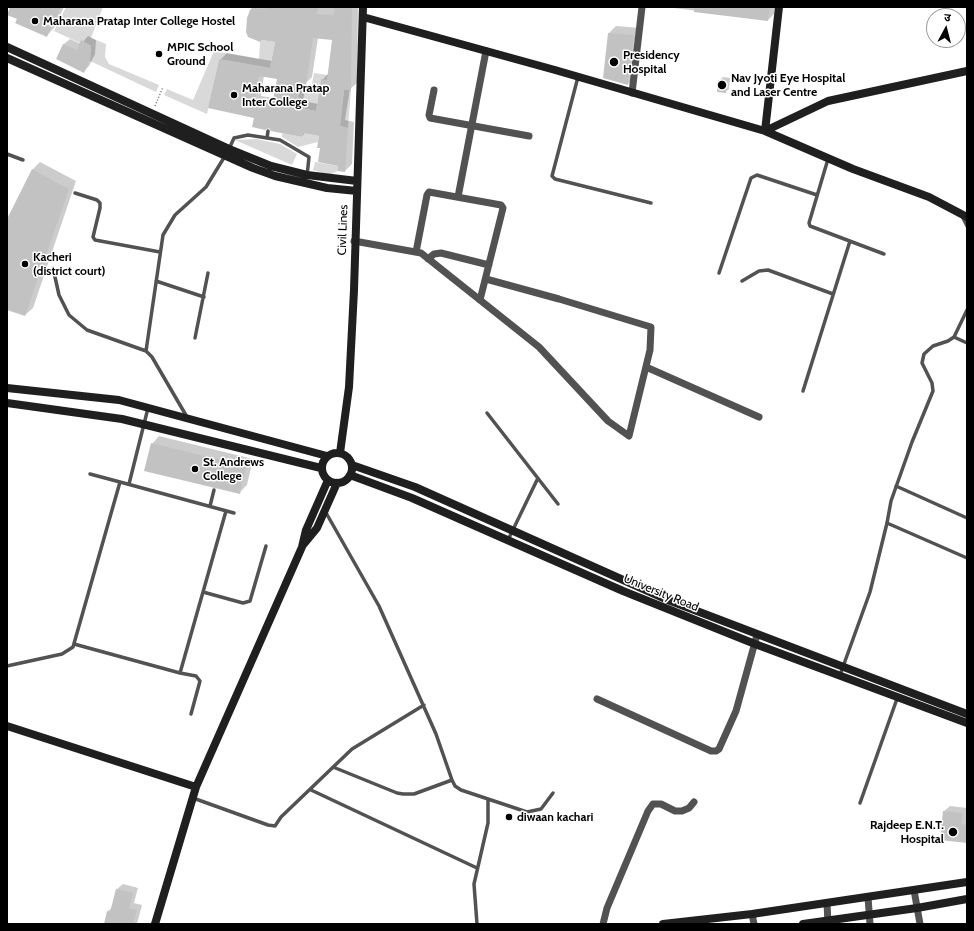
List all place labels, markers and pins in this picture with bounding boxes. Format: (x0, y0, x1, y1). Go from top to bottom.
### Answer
place label: Maharana Pratap Inter College Hostel (43, 14, 235, 28)
marker: Maharana Pratap Inter College Hostel (30, 16, 40, 26)
place label: MPIC School Ground (167, 40, 233, 68)
place label: Presidency Hospital (623, 48, 680, 76)
marker: MPIC School Ground (154, 49, 164, 59)
marker: Presidency Hospital (608, 56, 620, 68)
place label: Nav Jyoti Eye Hospital and Laser Centre (731, 71, 845, 99)
marker: Nav Jyoti Eye Hospital and Laser Centre (716, 79, 728, 91)
place label: Maharana Pratap Inter College (242, 81, 329, 109)
marker: Maharana Pratap Inter College (229, 90, 239, 100)
place label: Kacheri (district court) (33, 250, 106, 278)
marker: Kacheri (district court) (20, 259, 30, 269)
place label: St. Andrews College (203, 455, 264, 483)
marker: St. Andrews College (190, 464, 200, 474)
place label: diwaan kachari (517, 810, 593, 824)
marker: diwaan kachari (504, 812, 514, 822)
place label: Rajdeep E.N.T. Hospital (870, 818, 944, 846)
marker: Rajdeep E.N.T. Hospital (947, 826, 959, 838)

